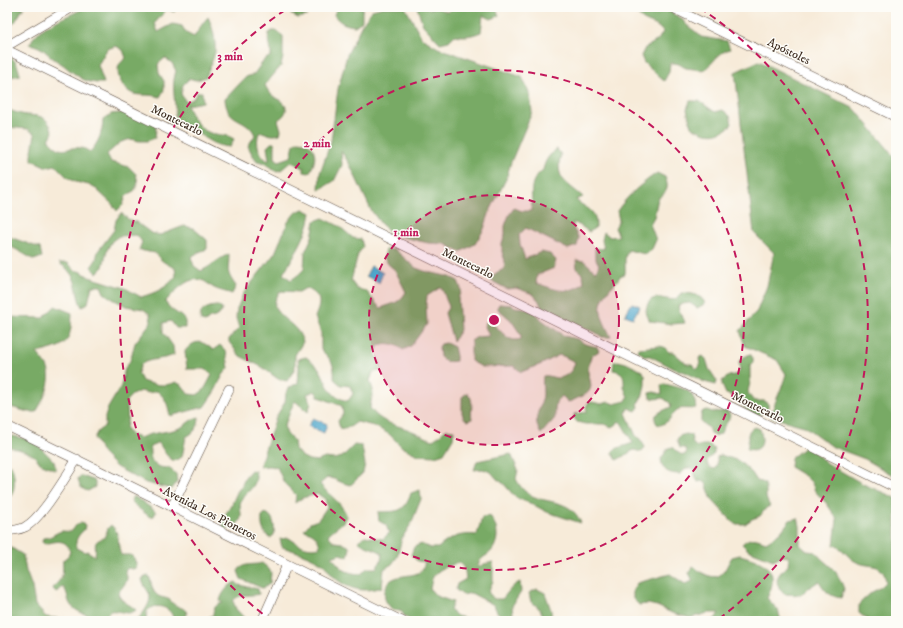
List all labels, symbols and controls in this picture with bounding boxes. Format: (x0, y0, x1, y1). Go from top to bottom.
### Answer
street label: Apóstoles (765, 35, 813, 68)
text: 3 min (217, 49, 243, 64)
street label: Montecarlo (148, 101, 205, 139)
text: 2 min (304, 136, 331, 151)
text: 1 min (393, 225, 419, 240)
street label: Montecarlo (439, 244, 496, 282)
centre of rings (487, 313, 501, 327)
street label: Montecarlo (729, 388, 786, 426)
street label: Avenida Los Pioneros (160, 483, 259, 544)

